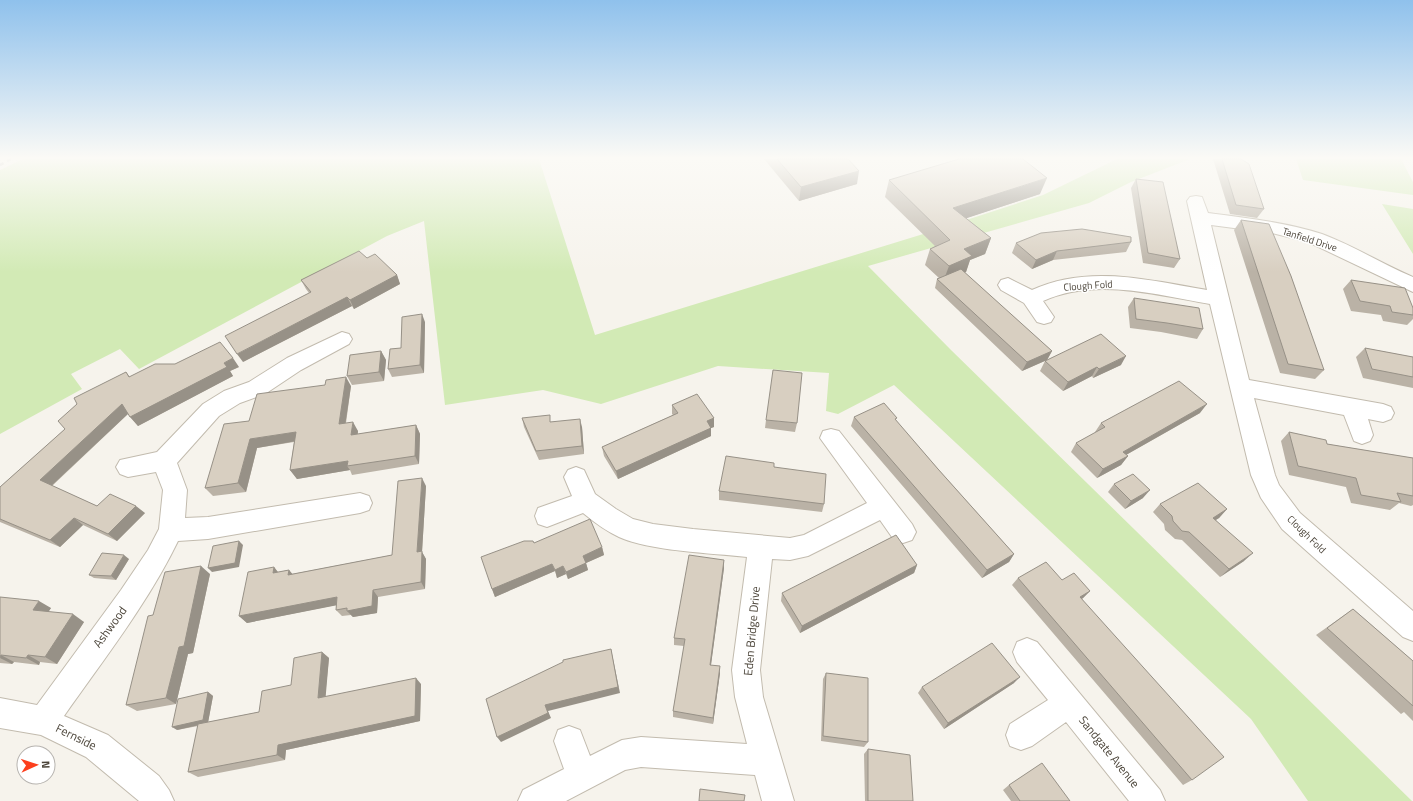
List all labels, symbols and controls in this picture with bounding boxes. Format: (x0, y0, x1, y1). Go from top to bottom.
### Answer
street label: Tanfield Drive (1280, 224, 1339, 255)
street label: Clough Fold (1063, 276, 1113, 295)
street label: Clough Fold (1284, 512, 1329, 557)
street label: Eden Bridge Drive (738, 585, 765, 676)
street label: Ashwood (88, 602, 131, 651)
street label: Sandgate Avenue (1074, 712, 1144, 792)
street label: Fernside (53, 719, 100, 755)
north arrow (16, 745, 56, 785)
text: N (38, 760, 54, 769)

